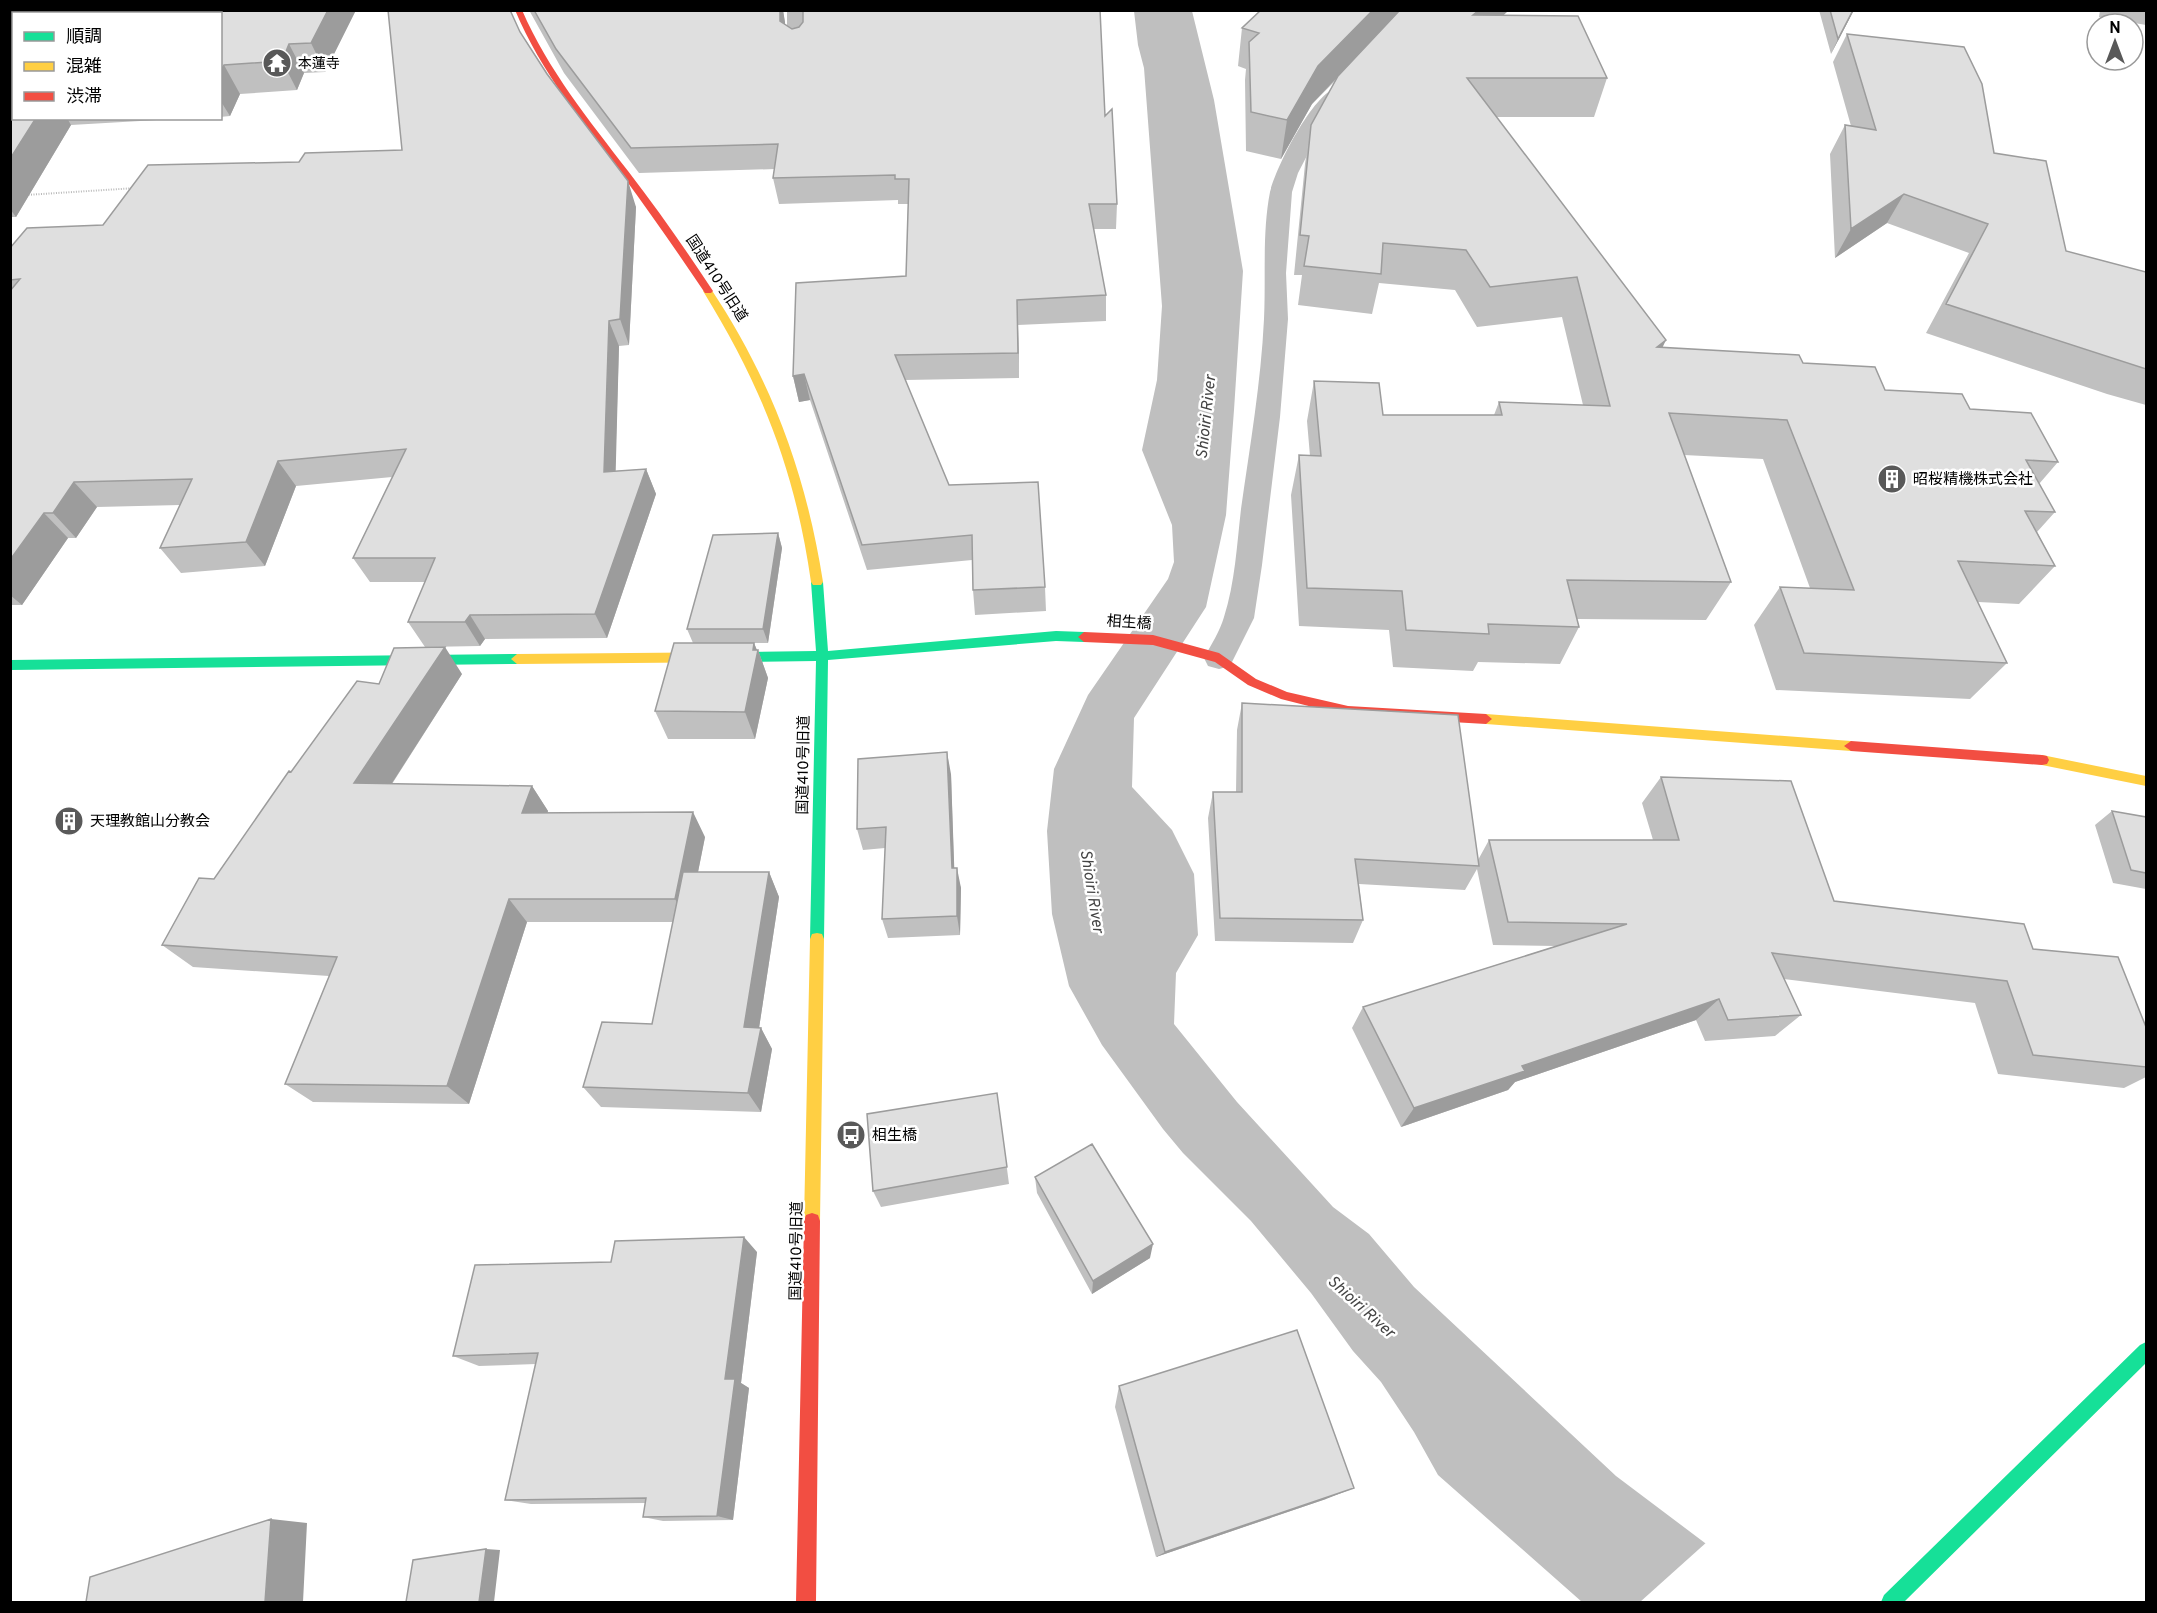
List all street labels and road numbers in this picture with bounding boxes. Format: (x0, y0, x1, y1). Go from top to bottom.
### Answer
street label: 国道410号旧道 (681, 232, 751, 326)
street label: 相生橋 (1106, 612, 1152, 635)
street label: 国道410号旧道 (794, 715, 815, 815)
street label: 国道410号旧道 (787, 1201, 808, 1301)

